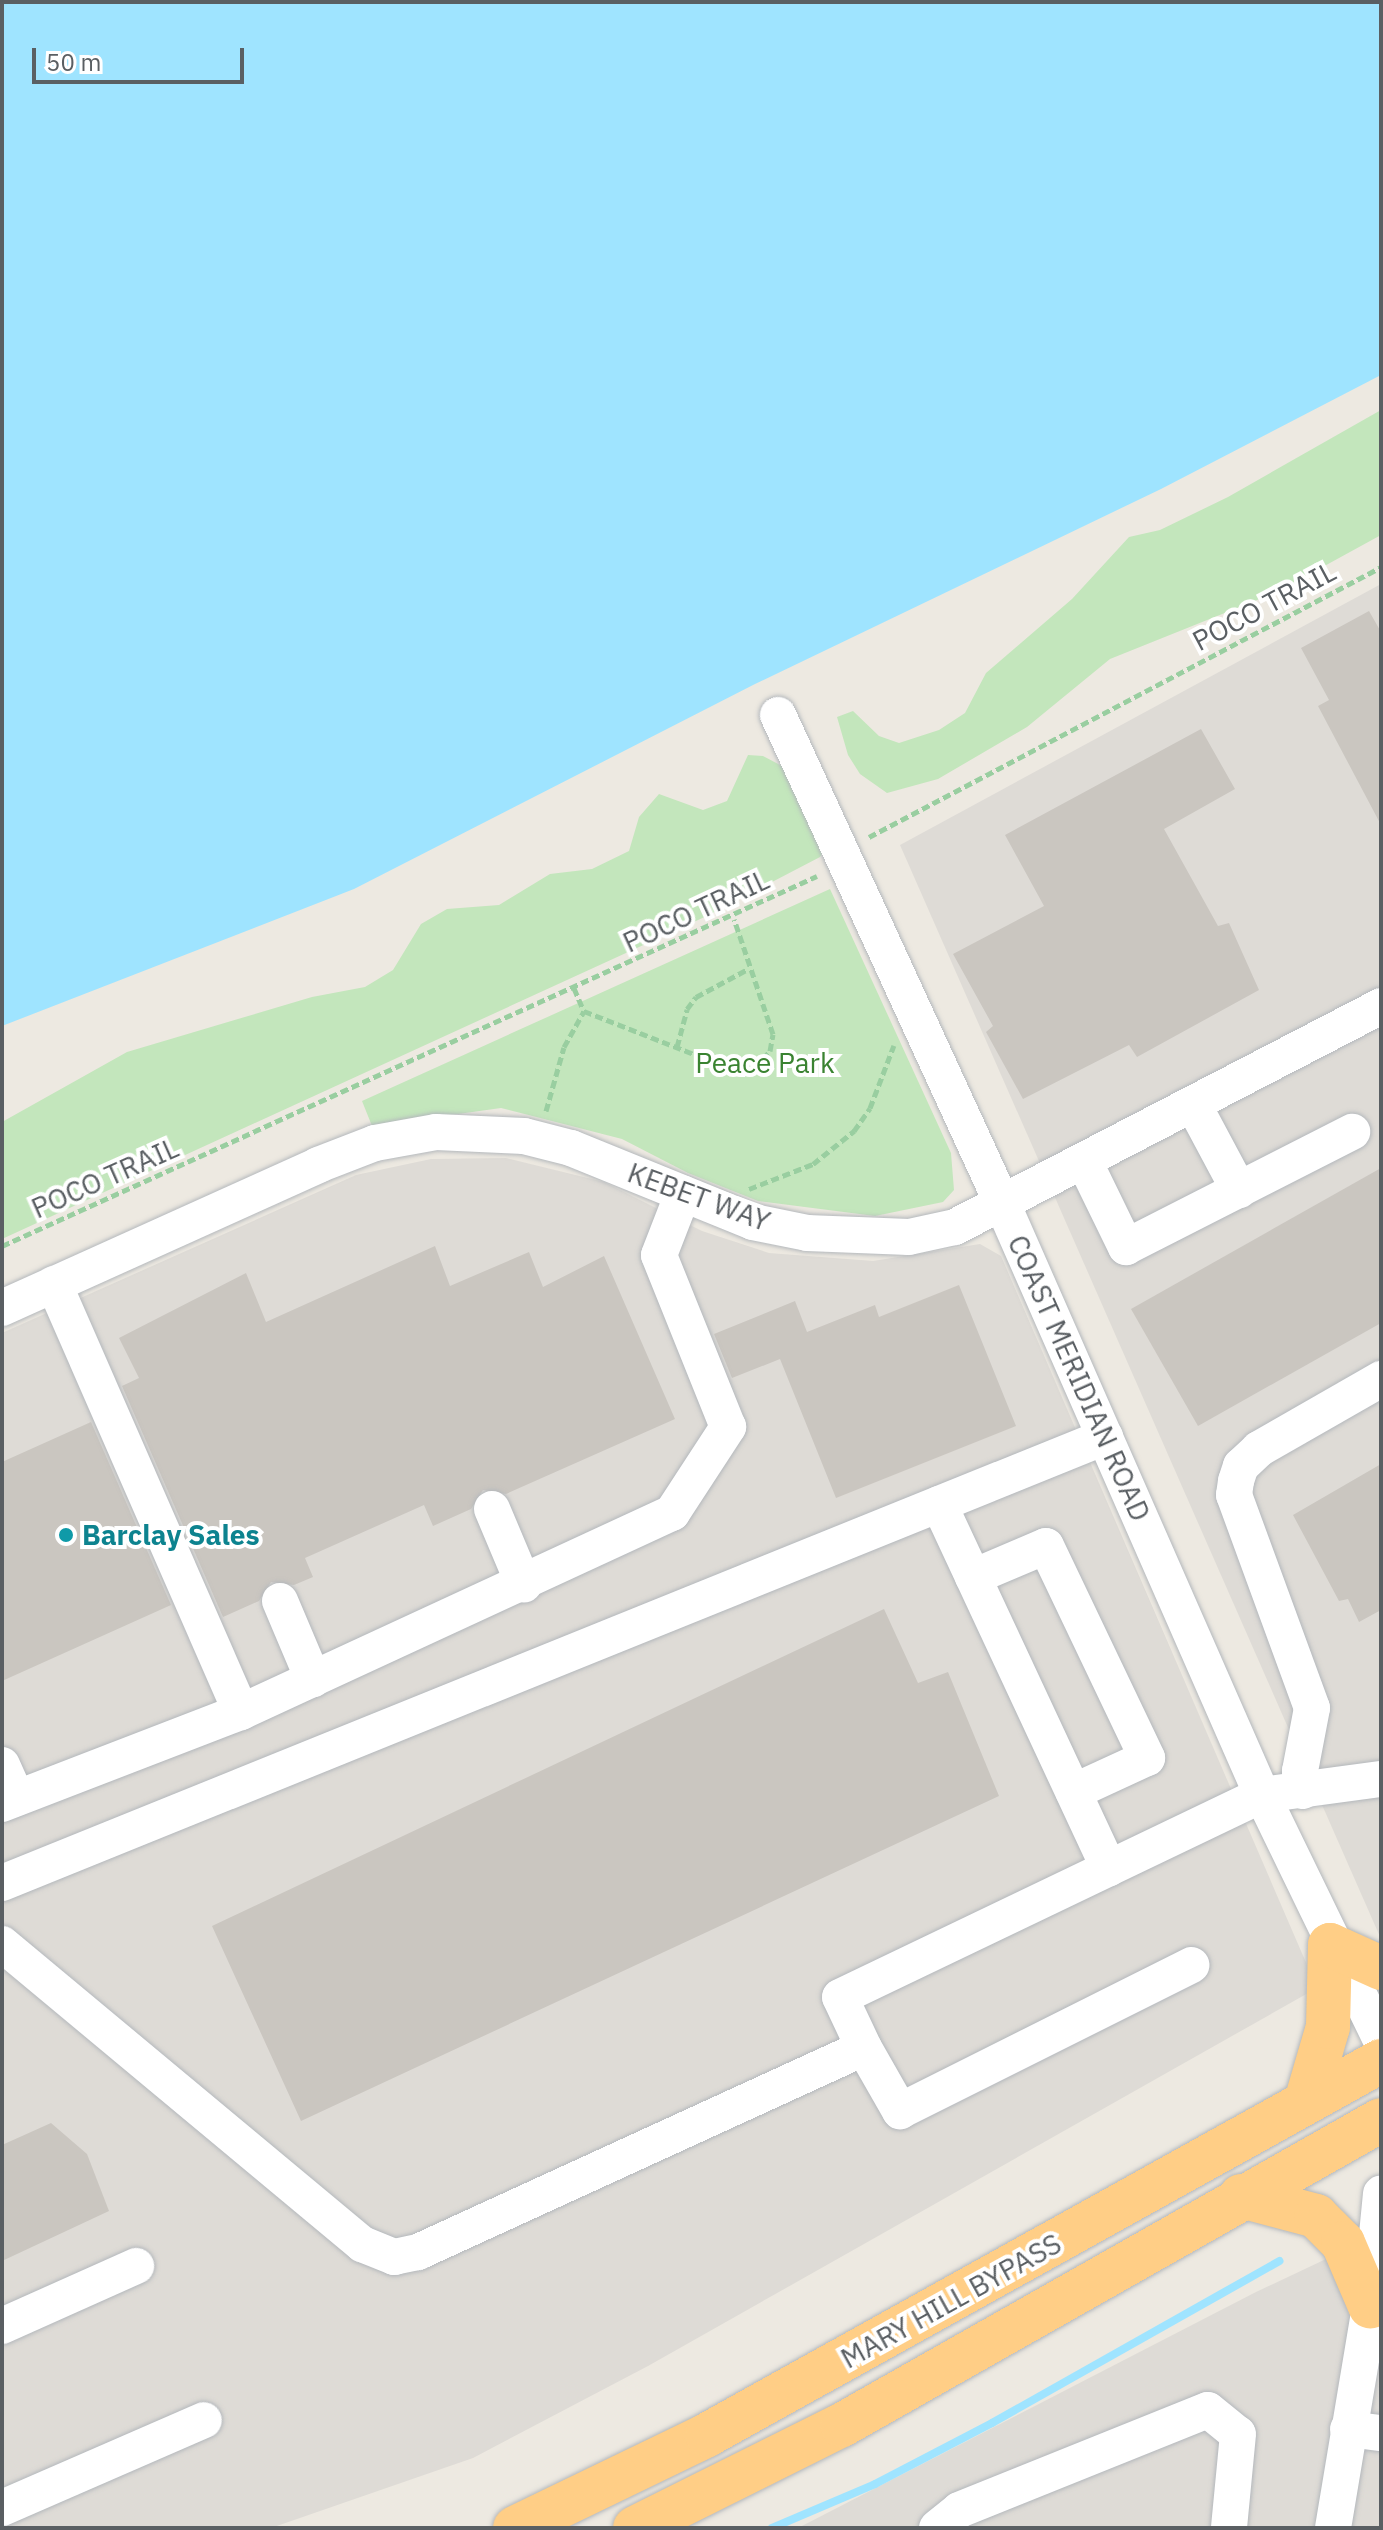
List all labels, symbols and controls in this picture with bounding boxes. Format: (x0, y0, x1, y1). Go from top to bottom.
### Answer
scale bar (36, 32, 248, 82)
text: 50 m (46, 46, 101, 78)
street label: POCO TRAIL (1187, 554, 1341, 658)
street label: POCO TRAIL (618, 863, 774, 959)
park label: Peace Park (695, 1046, 835, 1080)
street label: POCO TRAIL (26, 1131, 184, 1225)
street label: KEBET WAY (623, 1156, 775, 1238)
street label: COAST MERIDIAN ROAD (1001, 1230, 1157, 1526)
place label: Barclay Sales (82, 1518, 260, 1552)
marker: Barclay Sales (57, 1526, 75, 1544)
street label: MARY HILL BYPASS (835, 2227, 1067, 2375)

